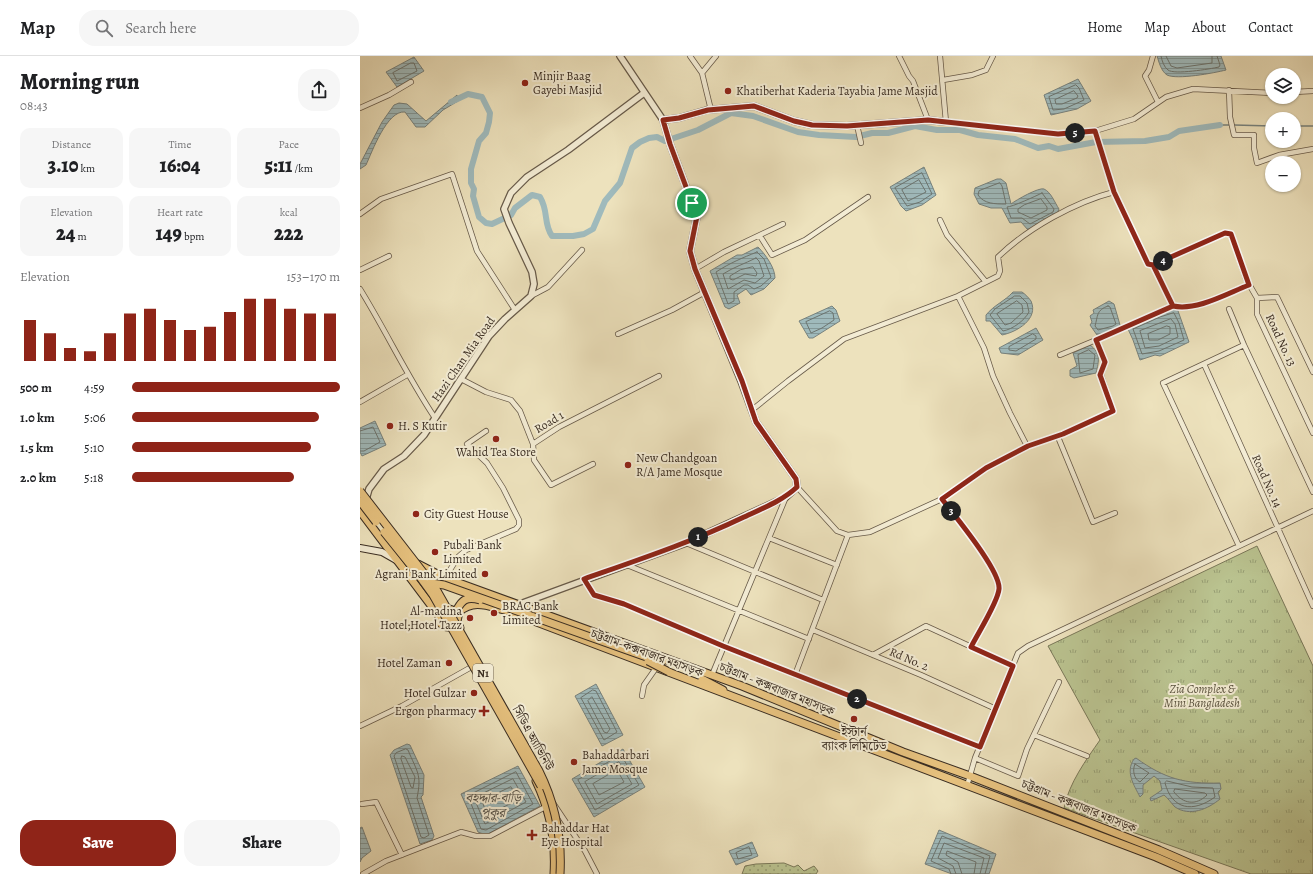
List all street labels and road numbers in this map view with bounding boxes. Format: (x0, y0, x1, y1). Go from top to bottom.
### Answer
street label: Road No. 13 (1262, 311, 1300, 369)
street label: Hazi Chan Mia Road (428, 313, 499, 405)
street label: Road 1 (531, 407, 567, 437)
street label: Road No. 14 (1248, 452, 1286, 511)
street label: চট্টগ্রাম-কক্সবাজার মহাসড়ক (588, 624, 706, 681)
street label: Rd No. 2 (887, 644, 931, 675)
street label: চট্টগ্রাম - কক্সবাজার মহাসড়ক (716, 657, 838, 720)
road number: N1 (473, 664, 493, 682)
street label: সিডিএ অ্যাভিনিউ (508, 702, 558, 774)
street label: চট্টগ্রাম - কক্সবাজার মহাসড়ক (1018, 774, 1140, 837)

